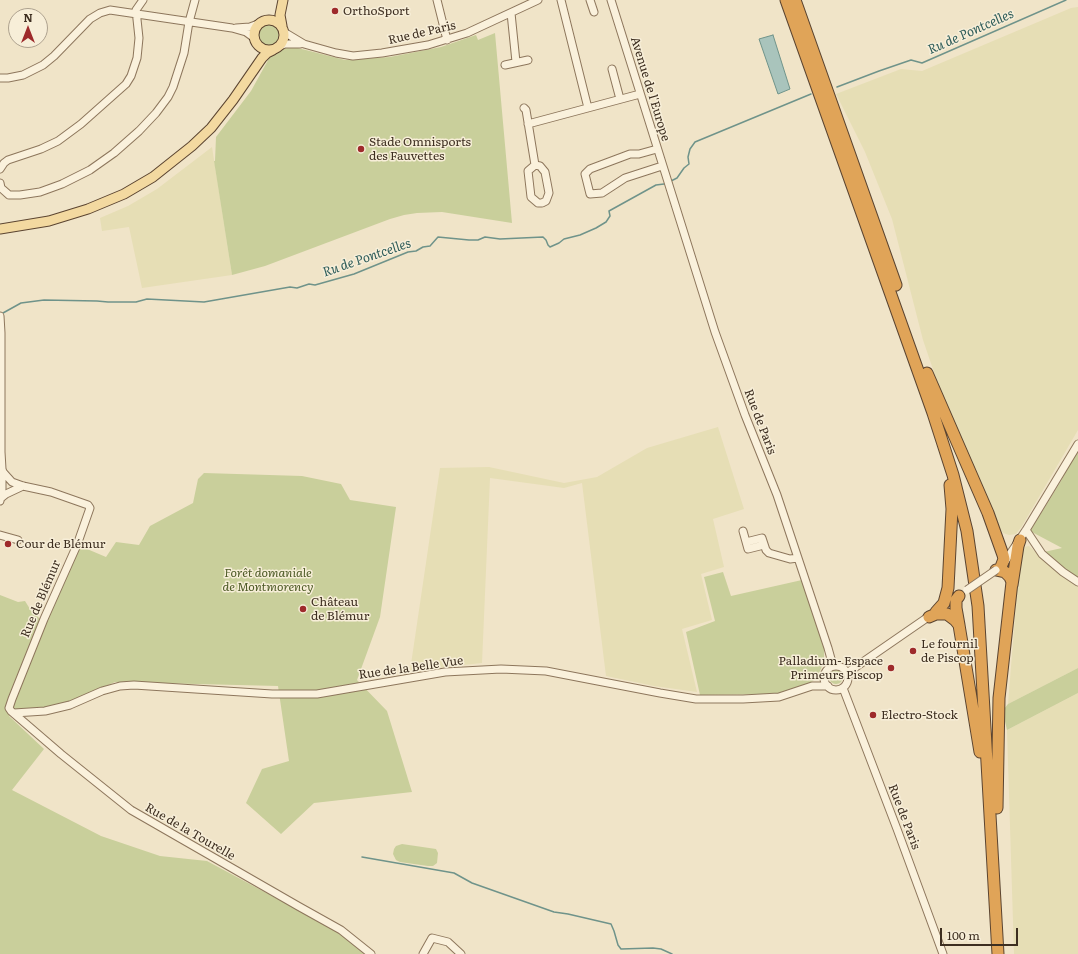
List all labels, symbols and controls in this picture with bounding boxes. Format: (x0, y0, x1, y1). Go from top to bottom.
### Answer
place label: OrthoSport (343, 4, 410, 18)
marker: OrthoSport (330, 6, 340, 16)
water label: Ru de Pontcelles (926, 6, 1016, 58)
north arrow (8, 8, 48, 48)
text: N (23, 9, 33, 25)
street label: Rue de Paris (387, 18, 457, 48)
street label: Avenue de l'Europe (627, 35, 673, 143)
place label: Stade Omnisports des Fauvettes (369, 135, 471, 163)
marker: Stade Omnisports des Fauvettes (356, 144, 366, 154)
water label: Ru de Pontcelles (321, 236, 413, 280)
street label: Rue de Paris (741, 387, 779, 457)
place label: Cour de Blémur (16, 537, 105, 551)
marker: Cour de Blémur (3, 539, 13, 549)
street label: Rue de Blémur (18, 558, 64, 640)
park label: Forêt domaniale de Montmorency (222, 566, 314, 594)
place label: Château de Blémur (311, 595, 369, 623)
marker: Château de Blémur (298, 604, 308, 614)
place label: Le fournil de Piscop (921, 637, 978, 665)
marker: Le fournil de Piscop (908, 646, 918, 656)
street label: Rue de la Belle Vue (358, 654, 464, 682)
place label: Palladium- Espace Primeurs Piscop (779, 654, 883, 682)
marker: Palladium- Espace Primeurs Piscop (886, 663, 896, 673)
place label: Electro-Stock (881, 708, 958, 722)
marker: Electro-Stock (868, 710, 878, 720)
street label: Rue de Paris (885, 782, 923, 852)
street label: Rue de la Tourelle (142, 800, 238, 864)
scale bar (942, 920, 1020, 946)
text: 100 m (947, 926, 980, 944)

